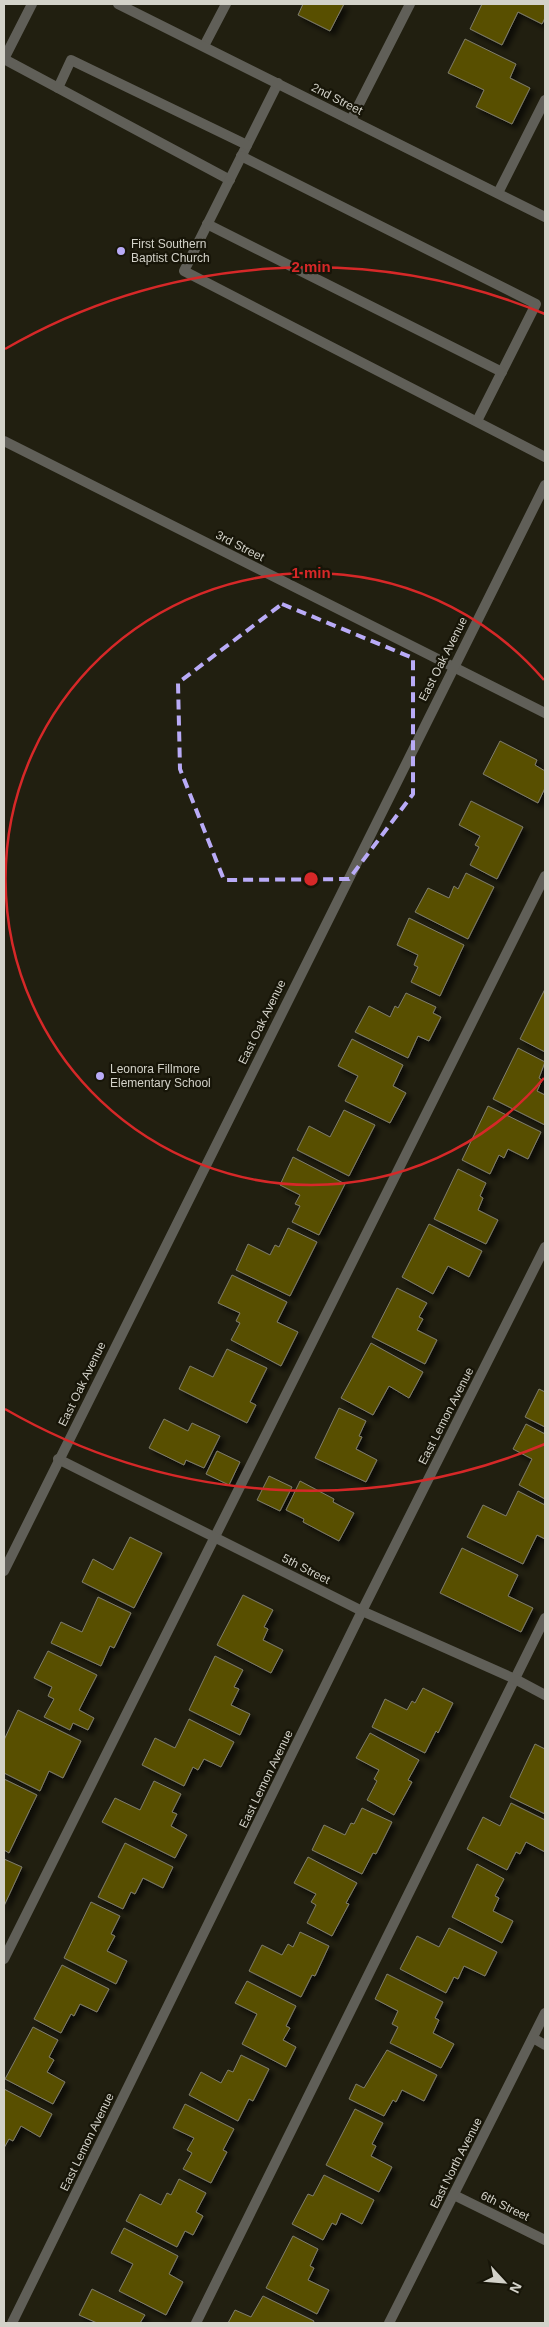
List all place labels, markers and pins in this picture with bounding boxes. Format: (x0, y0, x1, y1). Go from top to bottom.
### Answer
place label: First Southern Baptist Church (131, 237, 210, 265)
marker: First Southern Baptist Church (115, 245, 127, 257)
centre of rings (302, 870, 320, 888)
place label: Leonora Fillmore Elementary School (110, 1062, 211, 1090)
marker: Leonora Fillmore Elementary School (94, 1070, 106, 1082)

